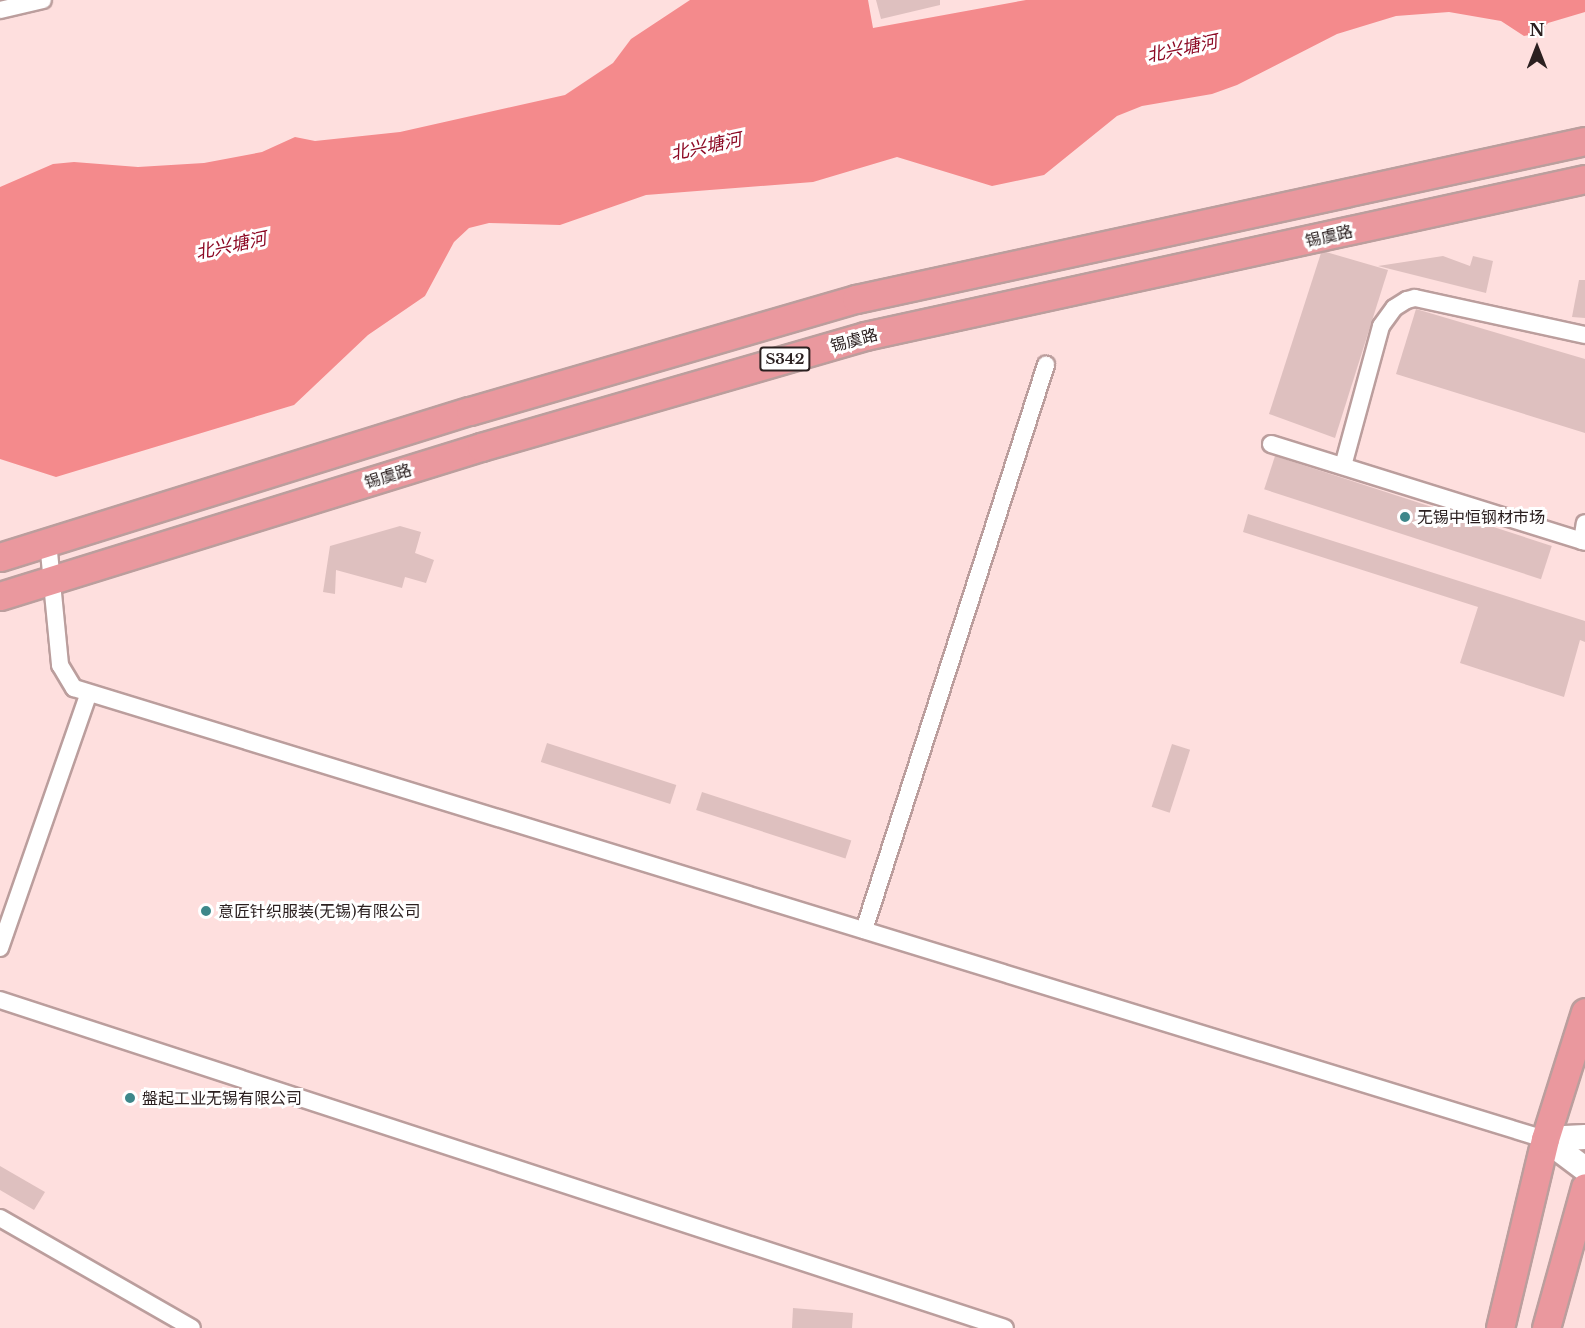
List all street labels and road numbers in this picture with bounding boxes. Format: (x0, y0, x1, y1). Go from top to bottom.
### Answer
street label: 锡虞路 (1303, 221, 1355, 251)
street label: 锡虞路 (828, 325, 880, 355)
road number: S342 (758, 347, 812, 371)
street label: 锡虞路 (362, 460, 414, 492)

